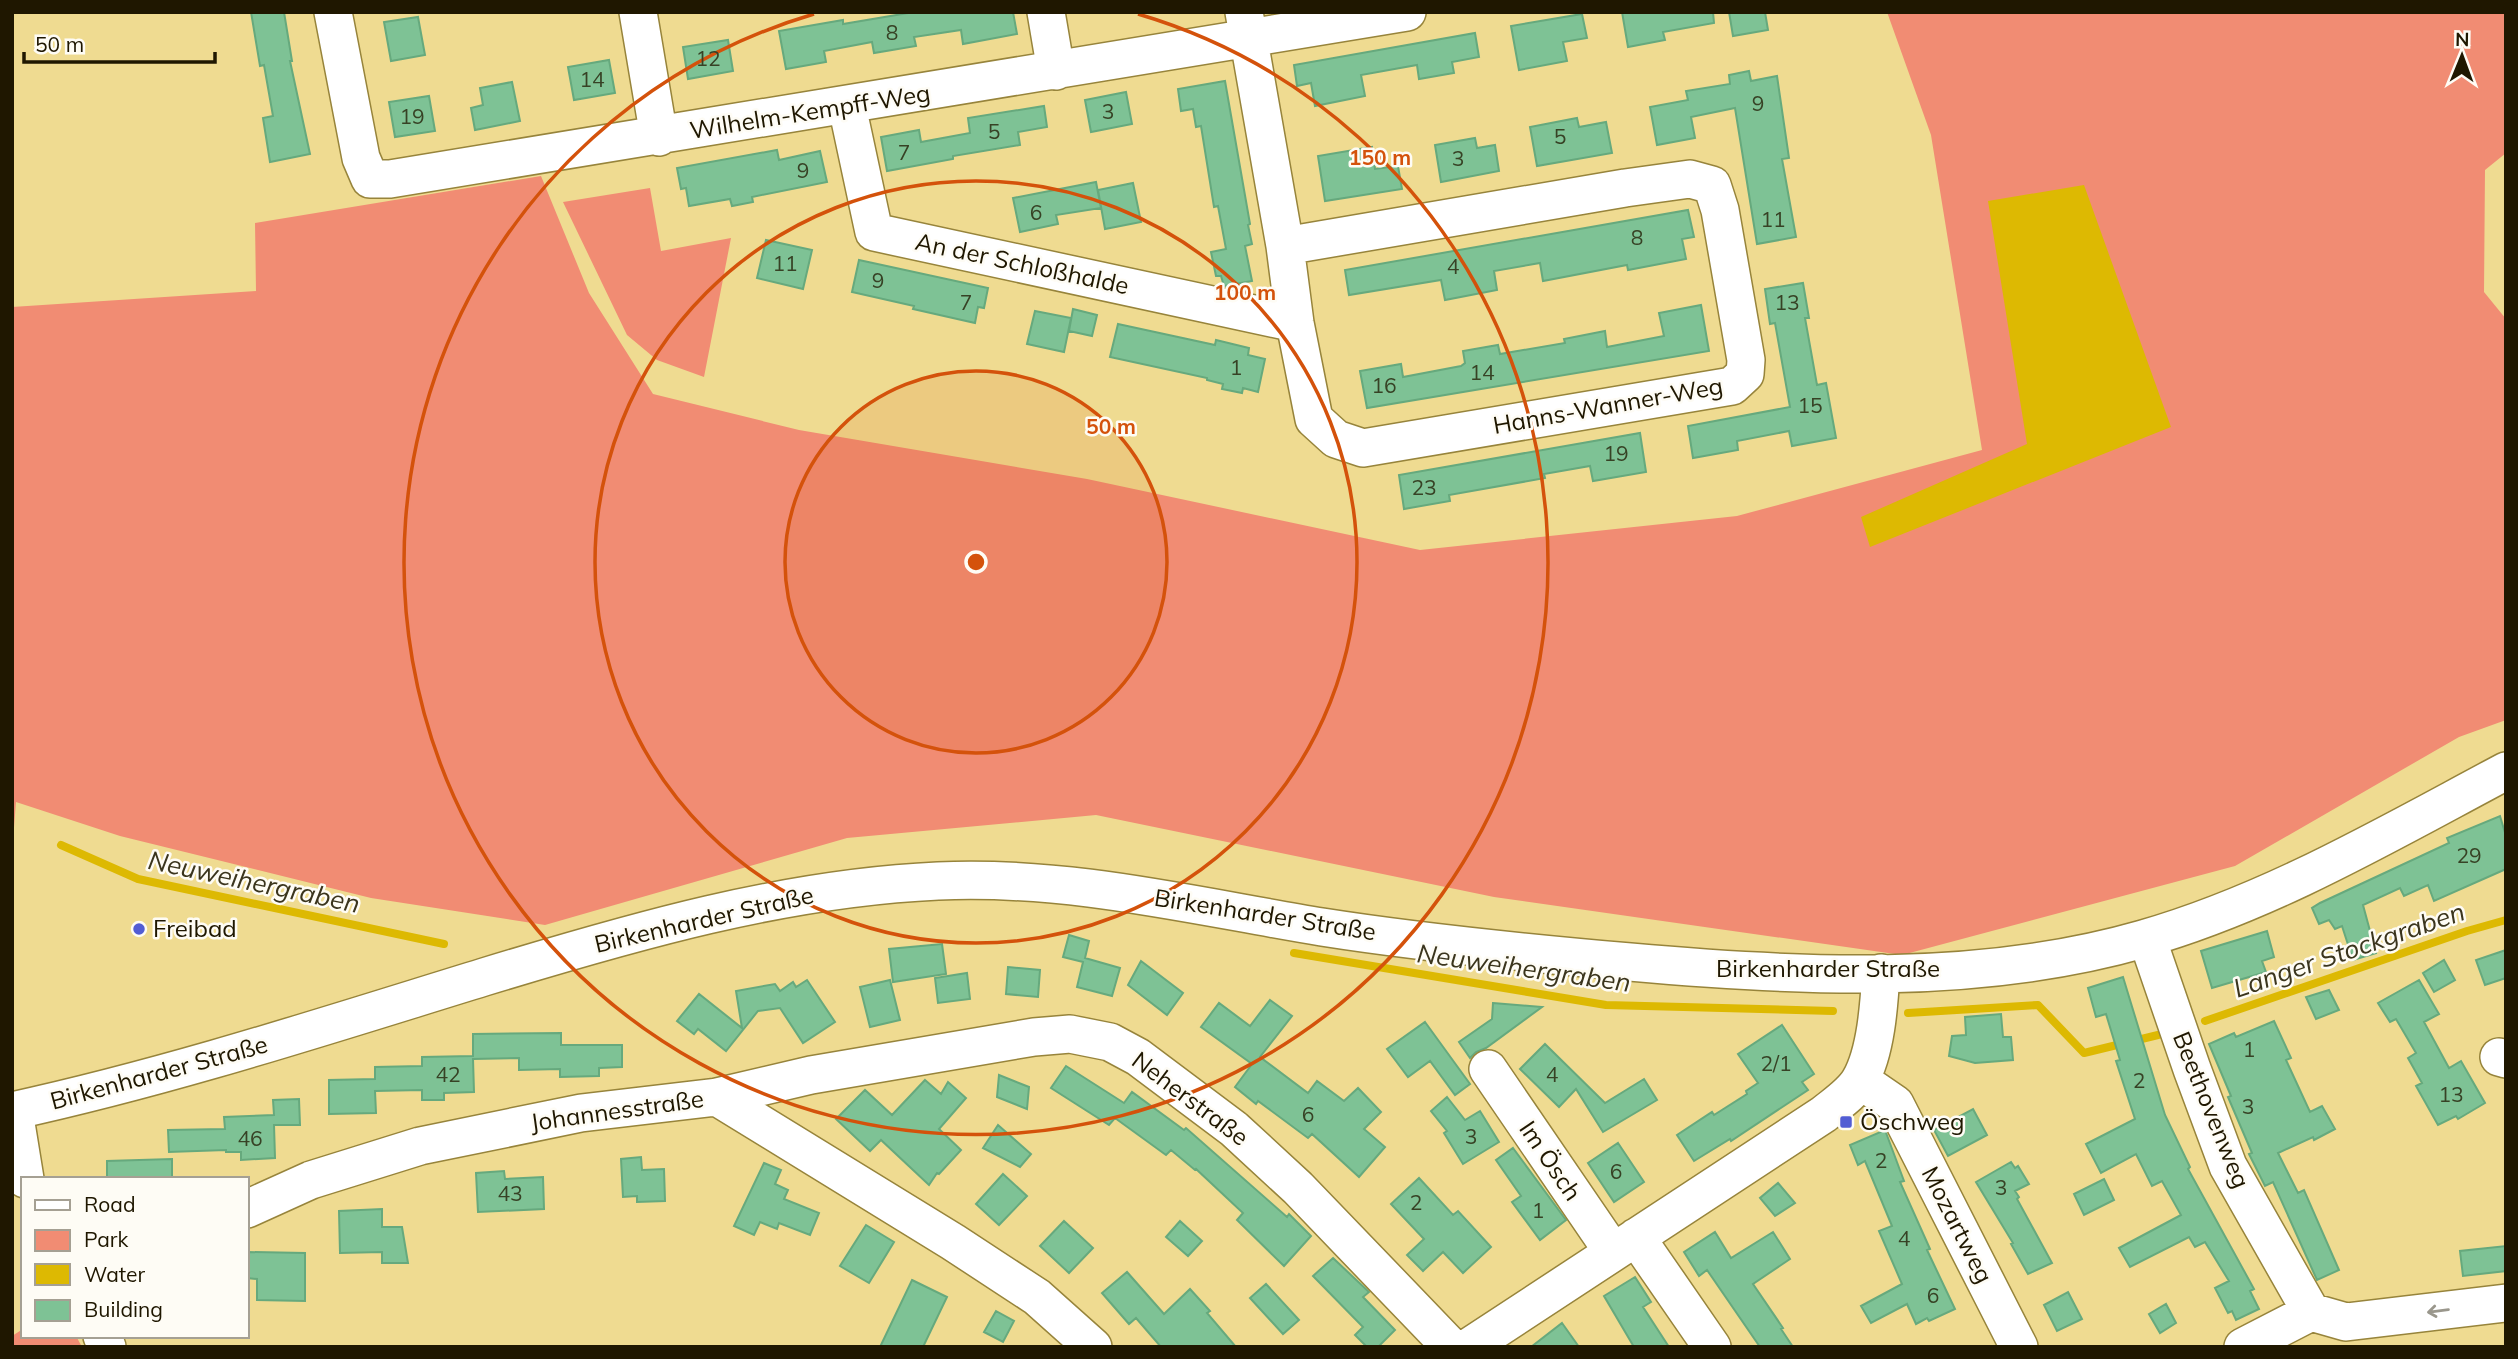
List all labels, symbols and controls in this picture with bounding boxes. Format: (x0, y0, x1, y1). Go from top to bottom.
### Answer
house number: 8 (886, 19, 898, 45)
scale bar (24, 21, 215, 65)
north arrow (2427, 21, 2497, 91)
text: N (2455, 27, 2470, 51)
text: 50 m (35, 31, 84, 57)
house number: 12 (695, 45, 721, 71)
house number: 14 (579, 66, 605, 92)
street label: Wilhelm-Kempff-Weg (687, 77, 932, 145)
house number: 9 (1752, 90, 1764, 116)
house number: 3 (1102, 98, 1114, 124)
house number: 19 (399, 103, 425, 129)
house number: 5 (988, 118, 1000, 144)
house number: 5 (1554, 123, 1566, 149)
house number: 7 (898, 139, 910, 165)
text: 150 m (1349, 144, 1411, 170)
house number: 3 (1452, 145, 1464, 171)
house number: 9 (797, 157, 809, 183)
house number: 6 (1030, 199, 1042, 225)
house number: 11 (1760, 206, 1786, 232)
house number: 8 (1631, 224, 1643, 250)
street label: An der Schloßhalde (913, 226, 1132, 300)
house number: 11 (772, 250, 798, 276)
house number: 4 (1447, 253, 1460, 279)
house number: 9 (872, 267, 884, 293)
text: 100 m (1214, 279, 1276, 305)
house number: 7 (960, 289, 972, 315)
house number: 13 (1774, 289, 1800, 315)
house number: 1 (1230, 354, 1242, 380)
house number: 14 (1469, 359, 1495, 385)
street label: Hanns-Wanner-Weg (1491, 370, 1725, 440)
house number: 16 (1371, 372, 1397, 398)
house number: 15 (1797, 392, 1823, 418)
text: 50 m (1086, 413, 1136, 439)
house number: 19 (1603, 440, 1629, 466)
house number: 23 (1411, 474, 1437, 500)
centre of rings (964, 550, 988, 574)
house number: 29 (2456, 842, 2482, 868)
water label: Neuweihergraben (145, 843, 363, 920)
street label: Birkenharder Straße (591, 879, 816, 959)
street label: Birkenharder Straße (1152, 882, 1378, 946)
water label: Langer Stockgraben (2229, 894, 2469, 1005)
place label: Freibad (153, 913, 237, 943)
marker: Freibad (131, 921, 147, 937)
water label: Neuweihergraben (1415, 936, 1633, 999)
street label: Birkenharder Straße (1716, 953, 1940, 983)
street label: Beethovenweg (2167, 1027, 2257, 1192)
street label: Birkenharder Straße (47, 1029, 271, 1116)
house number: 1 (2243, 1036, 2255, 1062)
street label: Neherstraße (1126, 1045, 1255, 1152)
house number: 2/1 (1760, 1050, 1792, 1076)
house number: 42 (435, 1061, 461, 1087)
house number: 4 (1546, 1061, 1559, 1087)
house number: 2 (2133, 1067, 2145, 1093)
house number: 13 (2438, 1081, 2464, 1107)
street label: Johannesstraße (528, 1083, 705, 1137)
house number: 3 (2242, 1093, 2254, 1119)
house number: 6 (1302, 1101, 1314, 1127)
place label: Öschweg (1860, 1106, 1964, 1136)
marker: Öschweg (1838, 1114, 1854, 1130)
street label: Im Ösch (1513, 1115, 1588, 1206)
house number: 3 (1465, 1123, 1477, 1149)
house number: 46 (237, 1125, 263, 1151)
house number: 2 (1875, 1147, 1887, 1173)
house number: 6 (1610, 1158, 1622, 1184)
street label: Mozartweg (1916, 1161, 2000, 1288)
house number: 3 (1995, 1174, 2007, 1200)
legend (21, 1177, 248, 1338)
house number: 43 (497, 1180, 523, 1206)
house number: 2 (1410, 1189, 1422, 1215)
text: Road (84, 1191, 135, 1217)
house number: 1 (1532, 1197, 1544, 1223)
house number: 4 (1898, 1225, 1911, 1251)
text: Park (84, 1226, 128, 1252)
text: Water (84, 1261, 145, 1287)
house number: 6 (1927, 1282, 1939, 1308)
text: Building (84, 1296, 163, 1322)
one-way arrow (2427, 1305, 2450, 1318)

